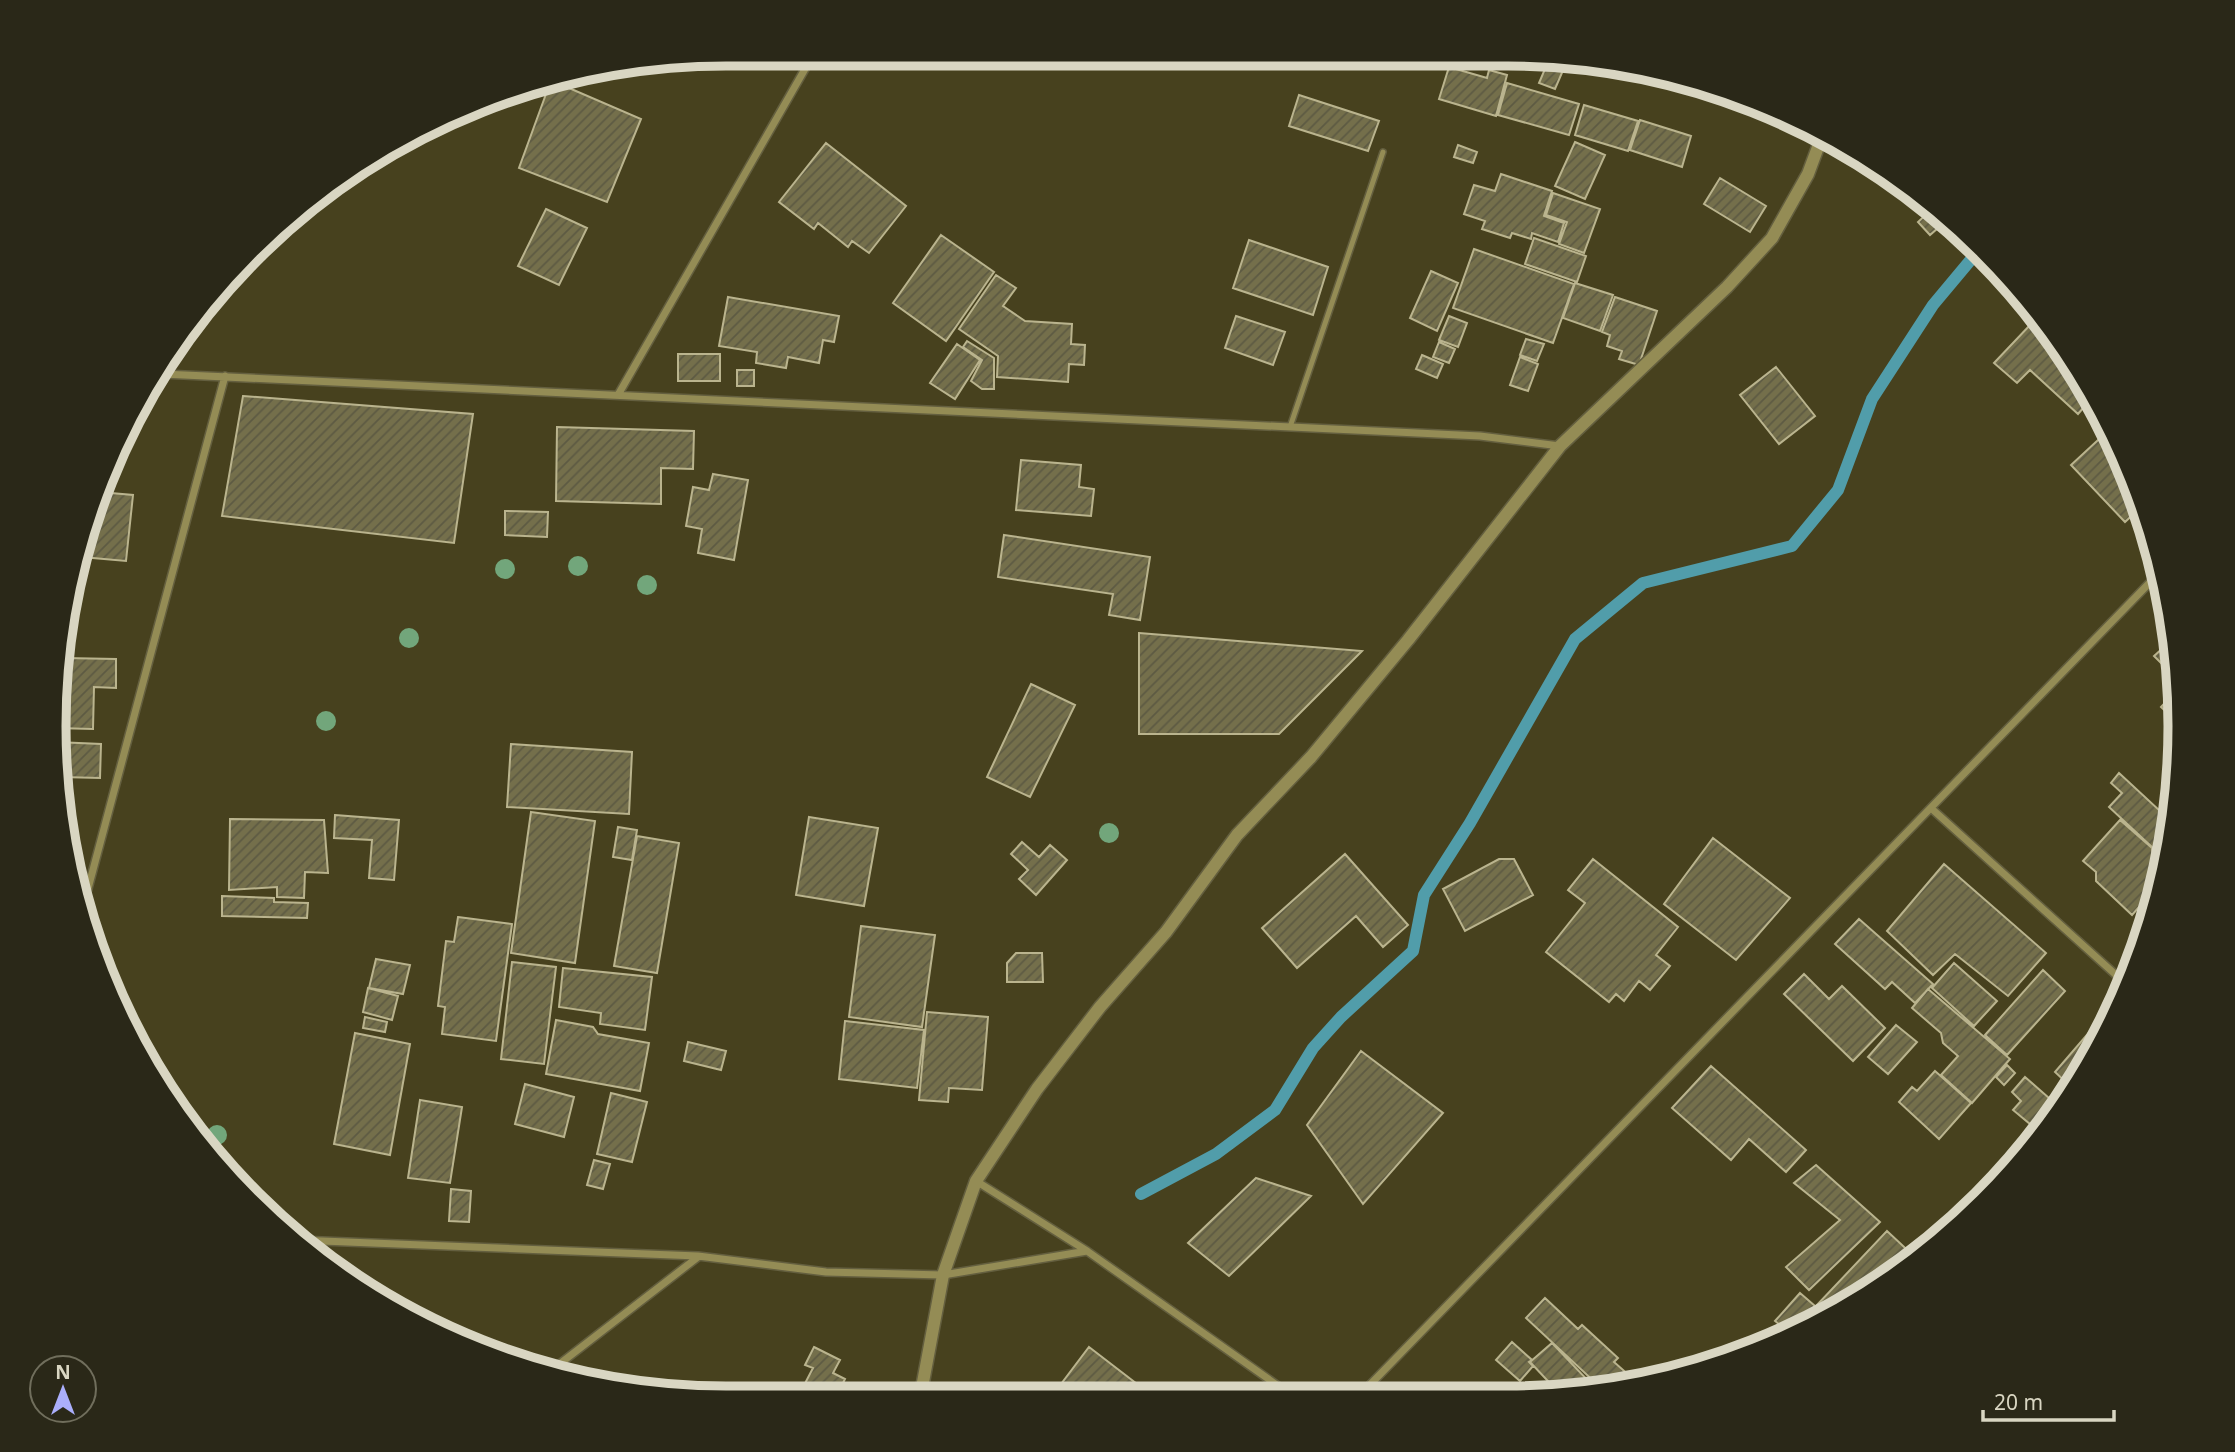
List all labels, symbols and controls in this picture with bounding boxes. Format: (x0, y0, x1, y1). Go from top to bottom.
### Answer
north arrow (28, 1354, 98, 1424)
text: N (55, 1359, 71, 1385)
scale bar (1983, 1378, 2114, 1422)
text: 20 m (1994, 1388, 2043, 1416)

